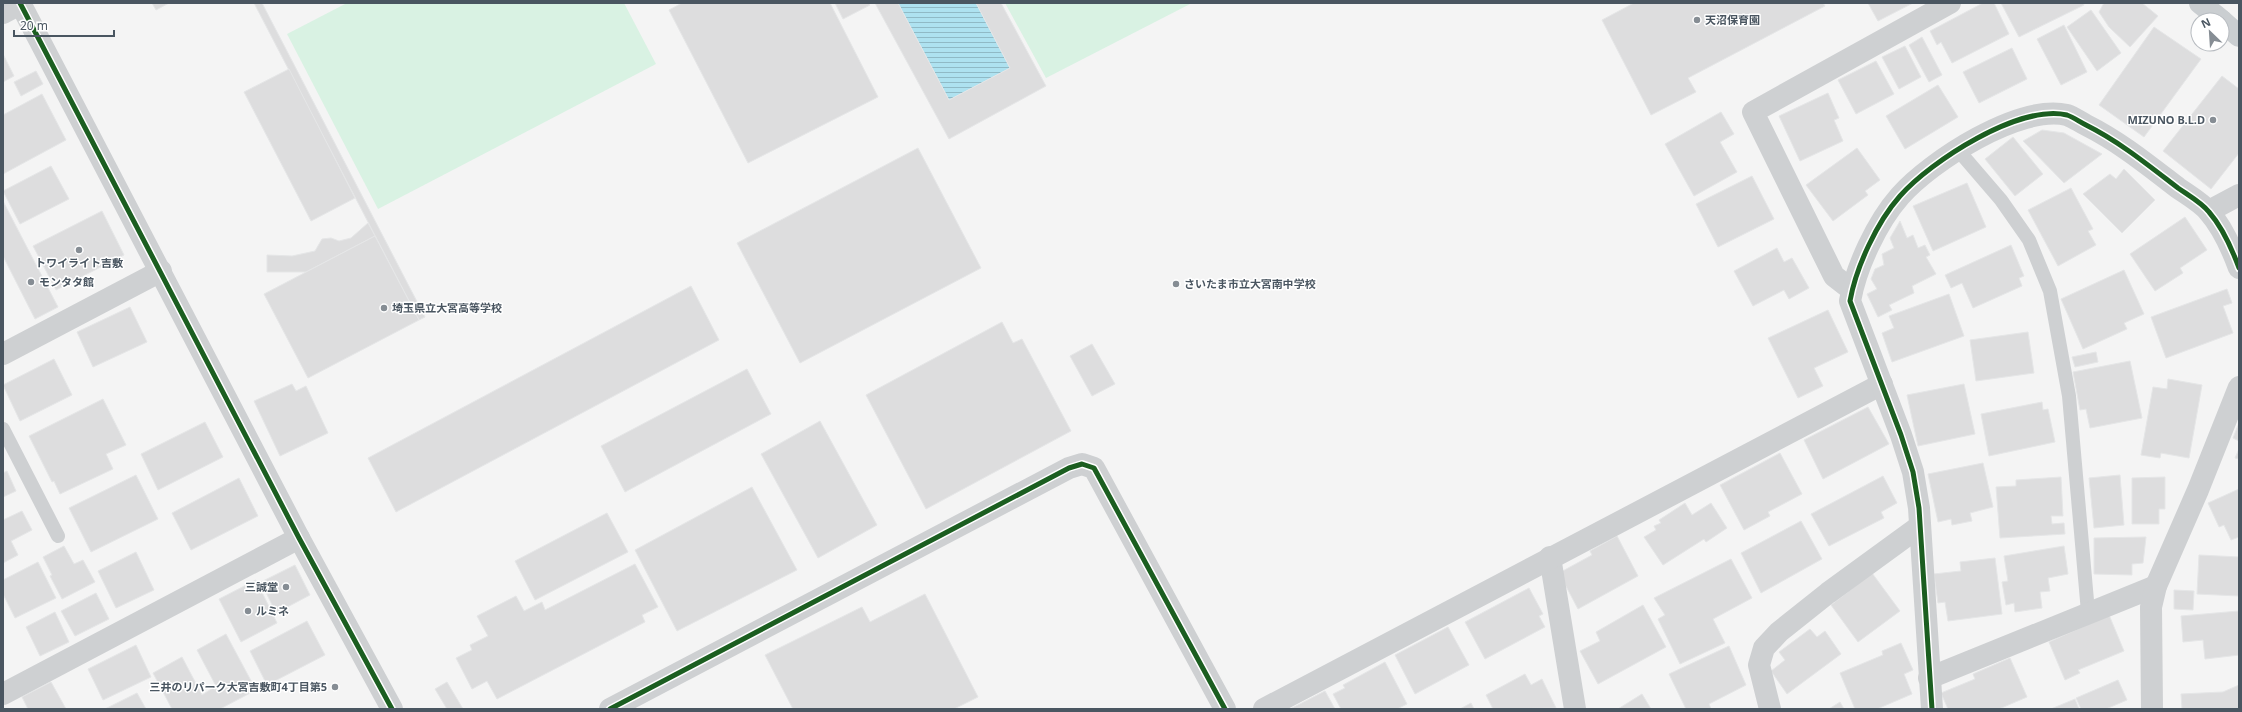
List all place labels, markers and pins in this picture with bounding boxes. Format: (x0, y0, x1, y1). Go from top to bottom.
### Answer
place label: 天沼保育園 (1705, 12, 1760, 27)
marker: 天沼保育園 (1692, 15, 1702, 25)
place label: MIZUNO B.L.D (2128, 112, 2205, 127)
marker: MIZUNO B.L.D (2208, 115, 2218, 125)
marker: トワイライト吉敷 (74, 245, 84, 255)
place label: トワイライト吉敷 (35, 255, 124, 270)
place label: モンタタ館 (39, 274, 94, 289)
place label: さいたま市立大宮南中学校 (1184, 276, 1316, 291)
marker: モンタタ館 (26, 277, 36, 287)
marker: さいたま市立大宮南中学校 (1171, 279, 1181, 289)
place label: 埼玉県立大宮高等学校 (392, 300, 502, 315)
marker: 埼玉県立大宮高等学校 (379, 303, 389, 313)
place label: 三誠堂 (245, 579, 278, 594)
marker: 三誠堂 (281, 582, 291, 592)
place label: ルミネ (256, 603, 289, 618)
marker: ルミネ (243, 606, 253, 616)
place label: 三井のリパーク大宮吉敷町4丁目第5 (149, 679, 327, 694)
marker: 三井のリパーク大宮吉敷町4丁目第5 (330, 682, 340, 692)

